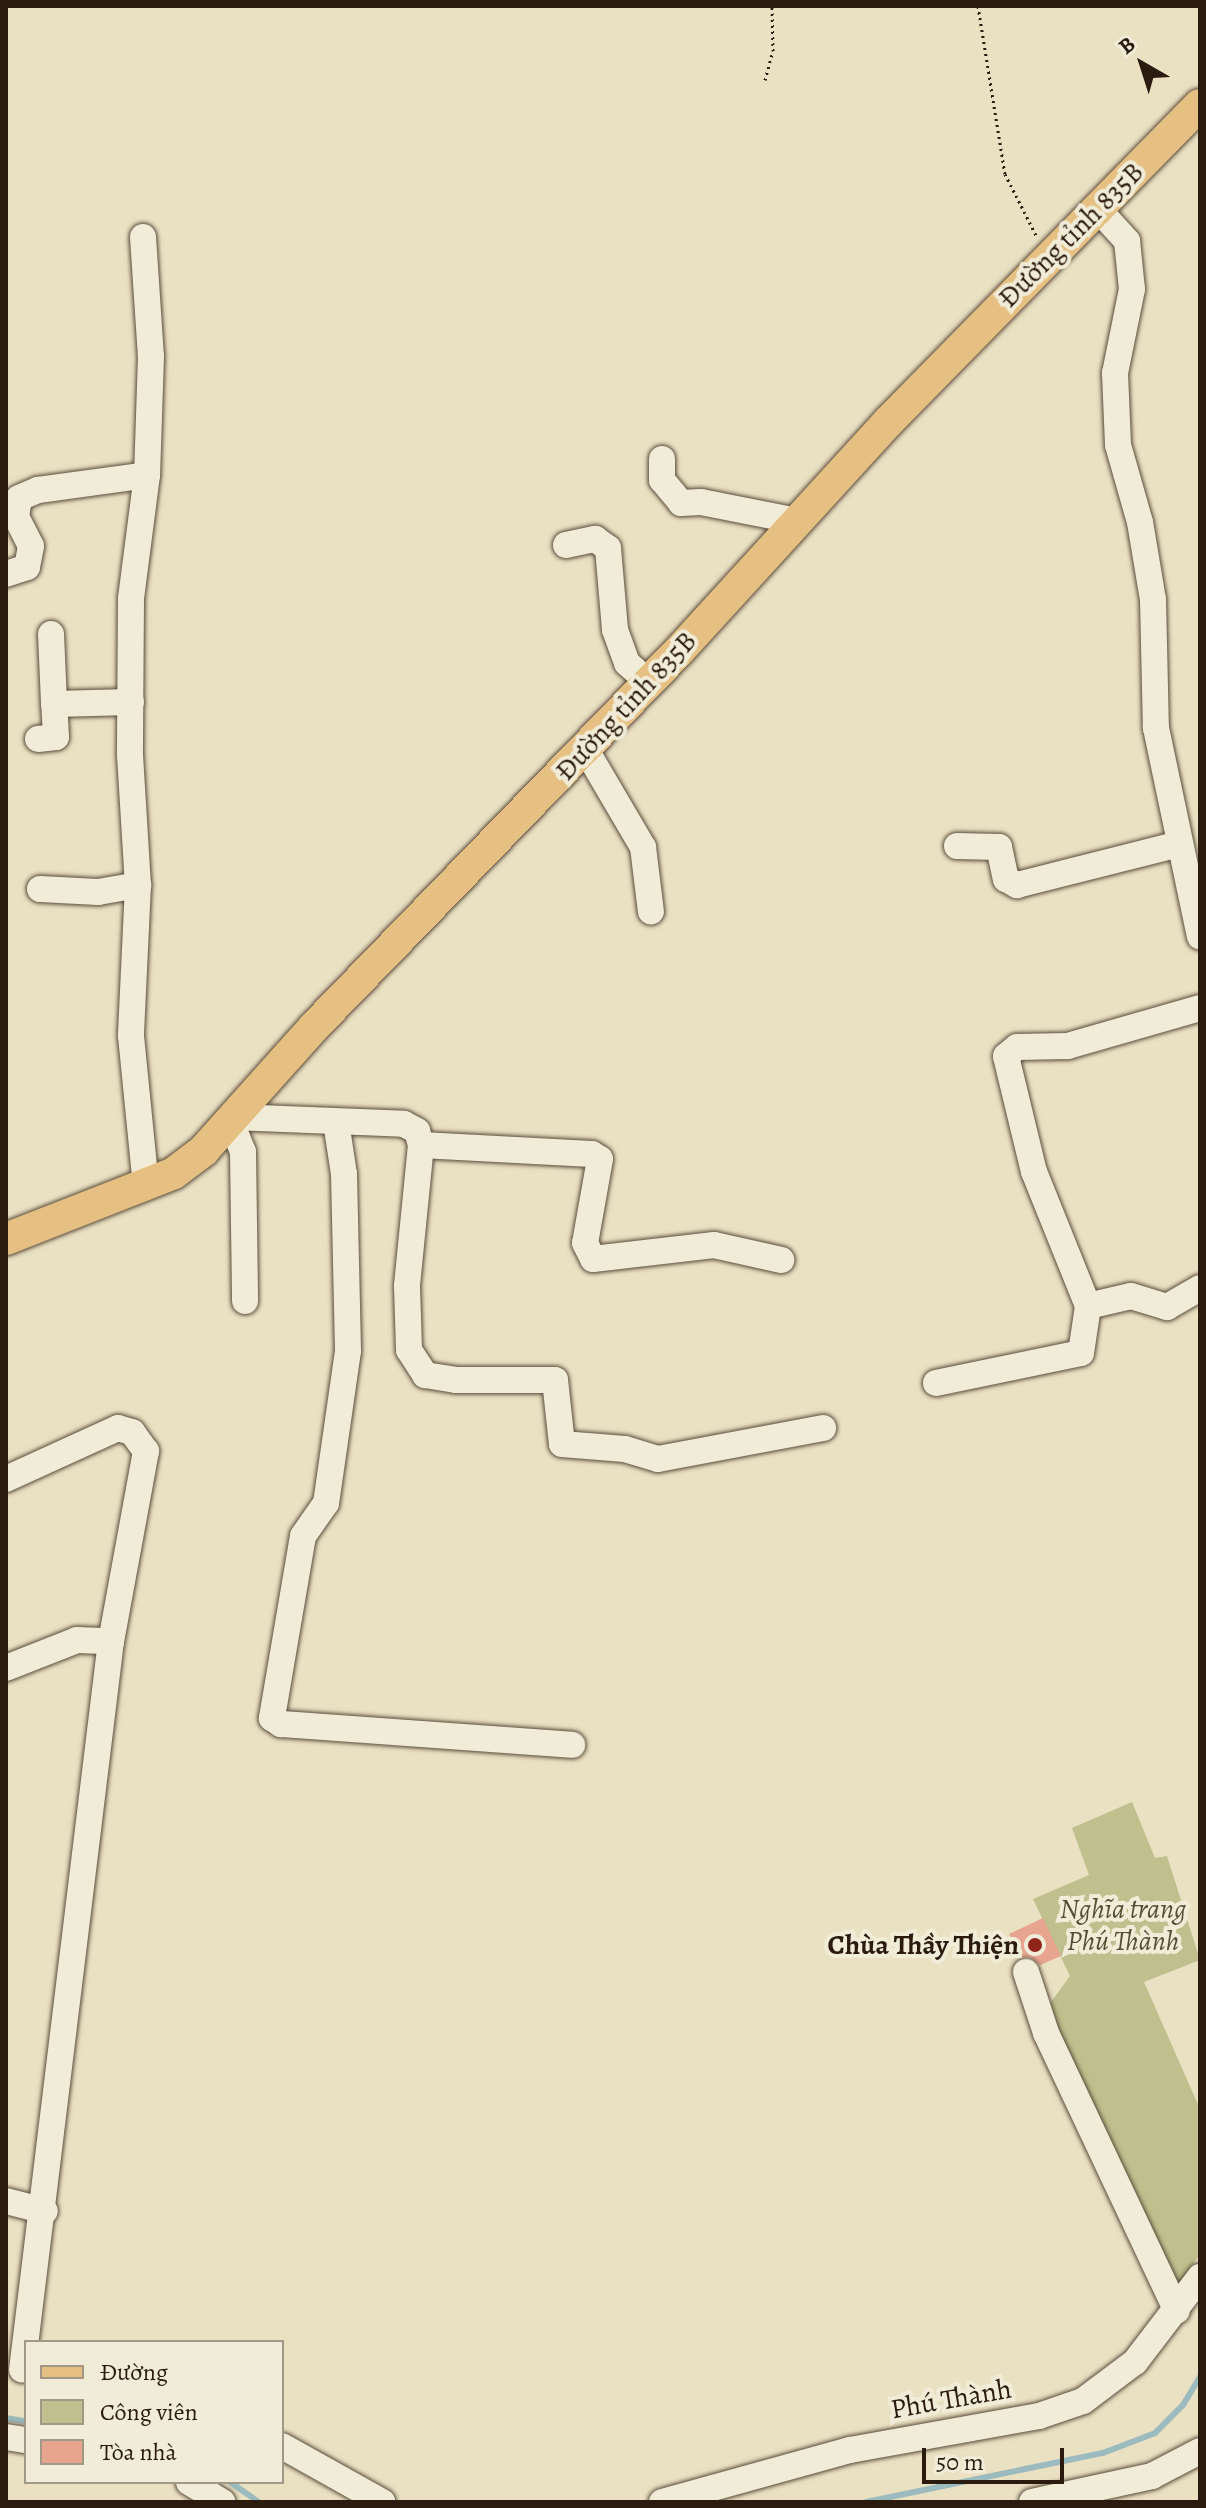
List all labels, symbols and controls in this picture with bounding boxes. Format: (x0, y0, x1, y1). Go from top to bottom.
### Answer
north arrow (1102, 24, 1182, 104)
text: B (1112, 29, 1142, 61)
street label: Đường tỉnh 835B (991, 155, 1151, 315)
street label: Đường tỉnh 835B (548, 624, 704, 788)
park label: Nghĩa trang Phú Thành (1060, 1892, 1186, 1958)
place label: Chùa Thầy Thiện (828, 1928, 1019, 1962)
marker: Chùa Thầy Thiện (1026, 1936, 1044, 1954)
legend (24, 2340, 284, 2484)
text: Đường (100, 2356, 168, 2388)
street label: Phú Thành (888, 2372, 1014, 2426)
text: Công viên (100, 2396, 198, 2428)
scale bar (926, 2432, 1068, 2482)
text: Tòa nhà (100, 2436, 177, 2468)
text: 50 m (936, 2446, 984, 2478)

